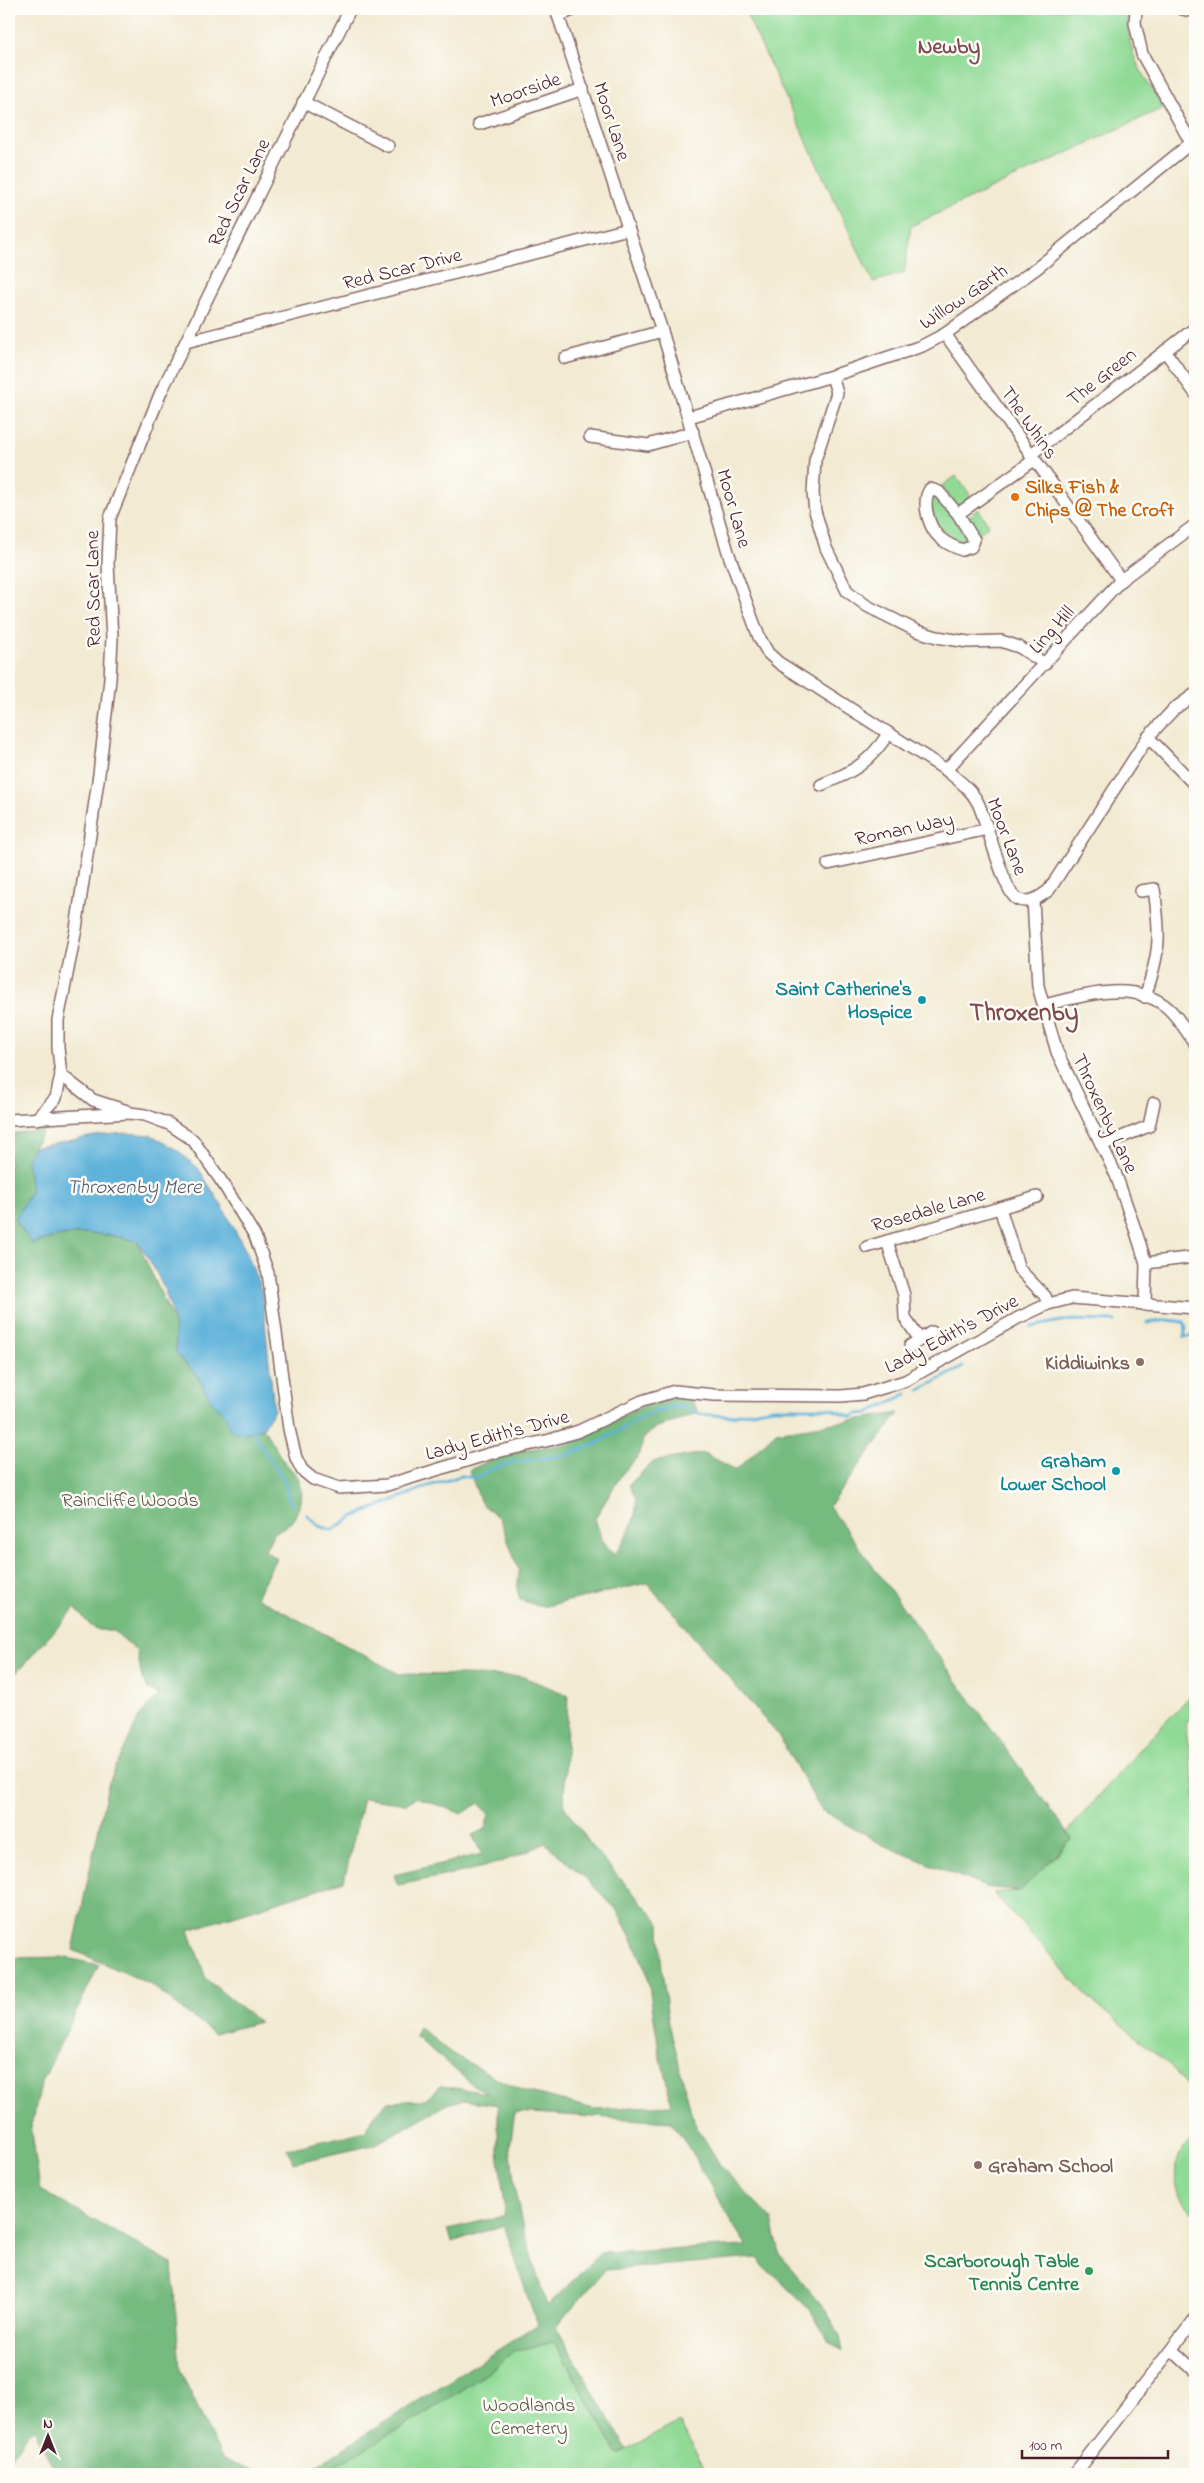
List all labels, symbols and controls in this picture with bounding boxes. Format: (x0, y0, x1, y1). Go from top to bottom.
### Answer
district label: Newby (918, 32, 980, 65)
street label: Moorside (487, 66, 565, 117)
street label: Moor Lane (584, 79, 637, 165)
street label: Red Scar Lane (202, 134, 279, 252)
street label: Red Scar Drive (340, 242, 465, 299)
street label: Willow Garth (914, 258, 1014, 338)
street label: The Green (1062, 341, 1144, 414)
street label: The Whins (992, 381, 1064, 466)
street label: Moor Lane (707, 466, 758, 552)
place label: Silks Fish & Chips @ The Croft (1025, 474, 1174, 526)
marker: Silks Fish & Chips @ The Croft (1009, 491, 1021, 503)
street label: Red Scar Lane (79, 530, 110, 648)
street label: Ling Hill (1023, 600, 1083, 662)
street label: Moor Lane (978, 794, 1034, 880)
street label: Roman Way (853, 806, 956, 855)
place label: Saint Catherine's Hospice (775, 976, 913, 1028)
marker: Saint Catherine's Hospice (916, 994, 928, 1006)
district label: Throxenby (970, 996, 1078, 1033)
street label: Throxenby Lane (1063, 1049, 1144, 1179)
water label: Throxenby Mere (67, 1173, 203, 1203)
street label: Rosedale Lane (868, 1181, 989, 1241)
street label: Lady Edith's Drive (880, 1288, 1024, 1383)
place label: Kiddiwinks (1045, 1350, 1130, 1379)
marker: Kiddiwinks (1134, 1356, 1146, 1368)
street label: Lady Edith's Drive (423, 1403, 573, 1470)
place label: Graham Lower School (1000, 1448, 1106, 1500)
marker: Graham Lower School (1110, 1465, 1122, 1477)
park label: Raincliffe Woods (61, 1487, 199, 1516)
place label: Graham School (988, 2153, 1113, 2182)
marker: Graham School (972, 2159, 984, 2171)
place label: Scarborough Table Tennis Centre (924, 2248, 1080, 2300)
marker: Scarborough Table Tennis Centre (1083, 2265, 1095, 2277)
park label: Woodlands Cemetery (483, 2392, 575, 2444)
north arrow (22, 2410, 72, 2460)
text: N (43, 2414, 53, 2435)
scale bar (1022, 2428, 1168, 2460)
text: 100 m (1029, 2435, 1062, 2457)

